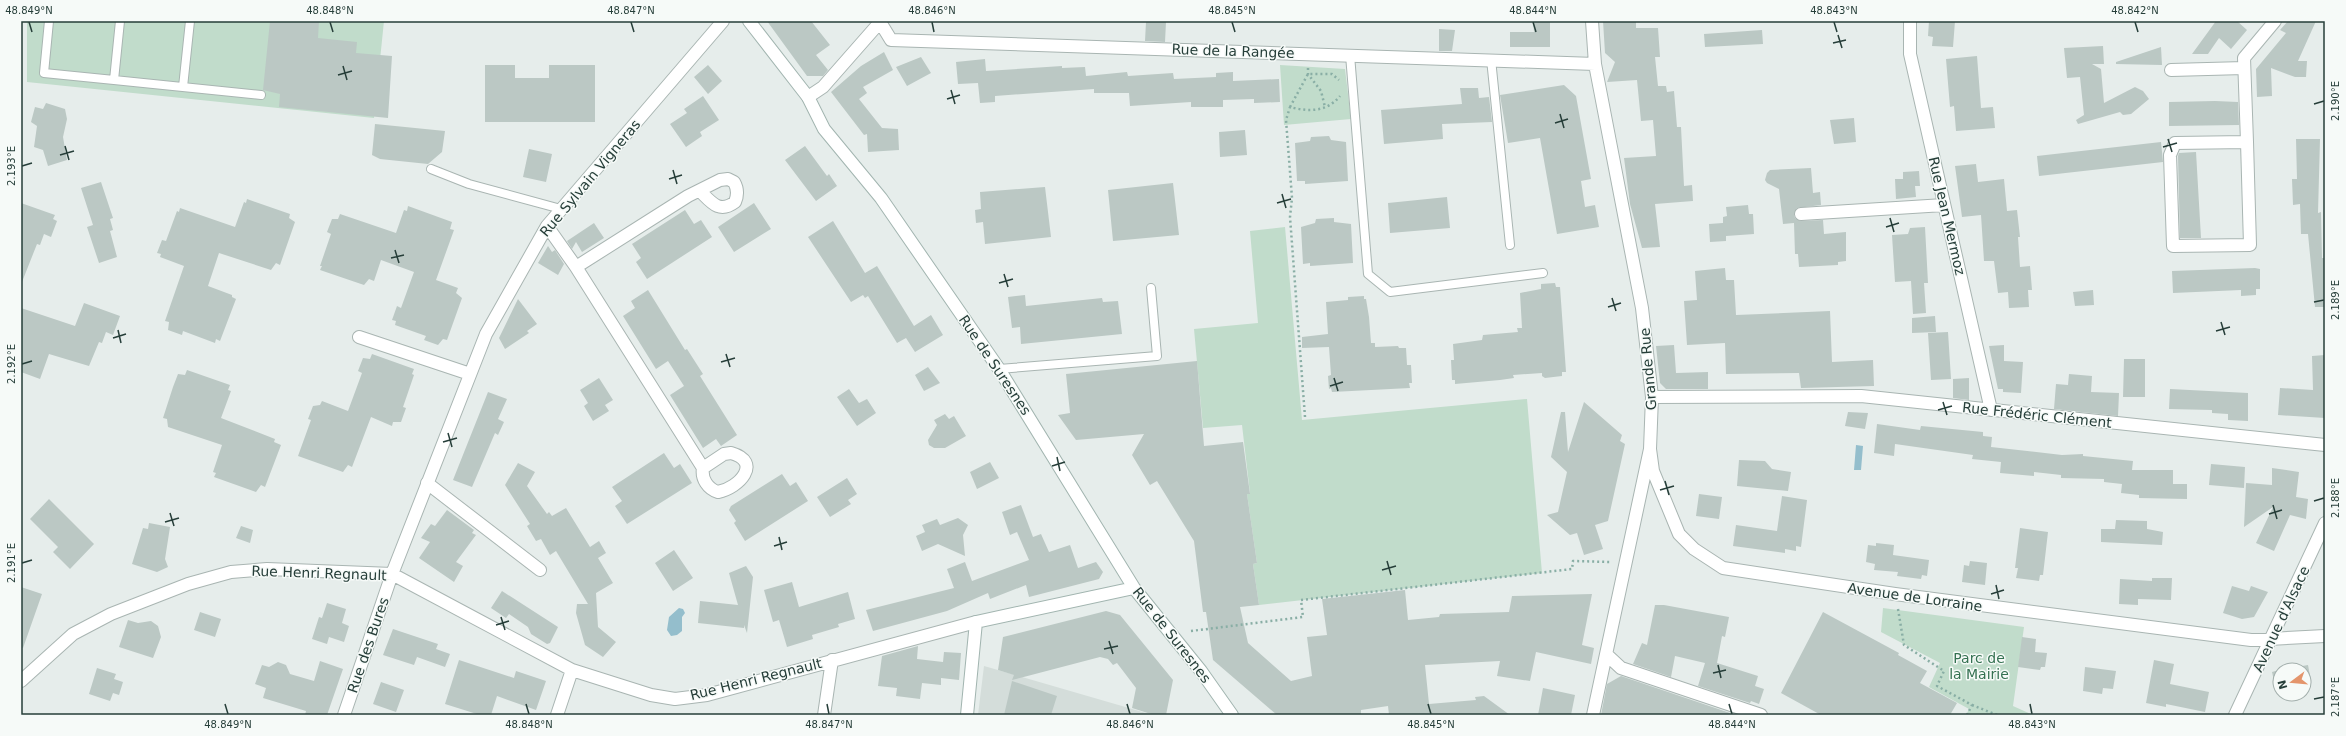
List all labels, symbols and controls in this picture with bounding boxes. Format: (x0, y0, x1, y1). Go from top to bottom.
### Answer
text: 48.849°N (5, 5, 53, 16)
text: 48.848°N (306, 5, 354, 16)
text: 48.847°N (607, 5, 655, 16)
text: 48.846°N (908, 5, 956, 16)
text: 48.845°N (1208, 5, 1256, 16)
text: 48.844°N (1509, 5, 1557, 16)
text: 48.843°N (1810, 5, 1858, 16)
text: 48.842°N (2111, 5, 2159, 16)
street label: Rue de la Rangée (1171, 41, 1295, 61)
text: 2.190°E (2330, 81, 2341, 121)
street label: Rue Sylvain Vigneras (537, 116, 643, 240)
text: 2.193°E (6, 146, 17, 186)
street label: Rue Jean Mermoz (1926, 155, 1968, 277)
text: 2.189°E (2330, 280, 2341, 320)
street label: Rue de Suresnes (956, 312, 1034, 418)
street label: Grande Rue (1636, 327, 1660, 411)
text: 2.192°E (6, 344, 17, 384)
street label: Rue Frédéric Clément (1961, 399, 2113, 431)
text: 2.188°E (2330, 478, 2341, 518)
text: 2.191°E (6, 543, 17, 583)
street label: Rue Henri Regnault (251, 563, 387, 583)
street label: Avenue d'Alsace (2249, 564, 2313, 674)
street label: Avenue de Lorraine (1847, 580, 1983, 614)
street label: Rue de Suresnes (1130, 584, 1214, 686)
street label: Rue des Bures (344, 595, 392, 695)
park label: Parc de la Mairie (1949, 650, 2009, 682)
street label: Rue Henri Regnault (688, 655, 824, 703)
north arrow (2272, 662, 2312, 702)
text: 2.187°E (2330, 677, 2341, 717)
text: N (2275, 678, 2290, 691)
text: 48.849°N (204, 719, 252, 730)
text: 48.848°N (505, 719, 553, 730)
text: 48.847°N (805, 719, 853, 730)
text: 48.846°N (1106, 719, 1154, 730)
text: 48.845°N (1407, 719, 1455, 730)
text: 48.844°N (1708, 719, 1756, 730)
text: 48.843°N (2008, 719, 2056, 730)

